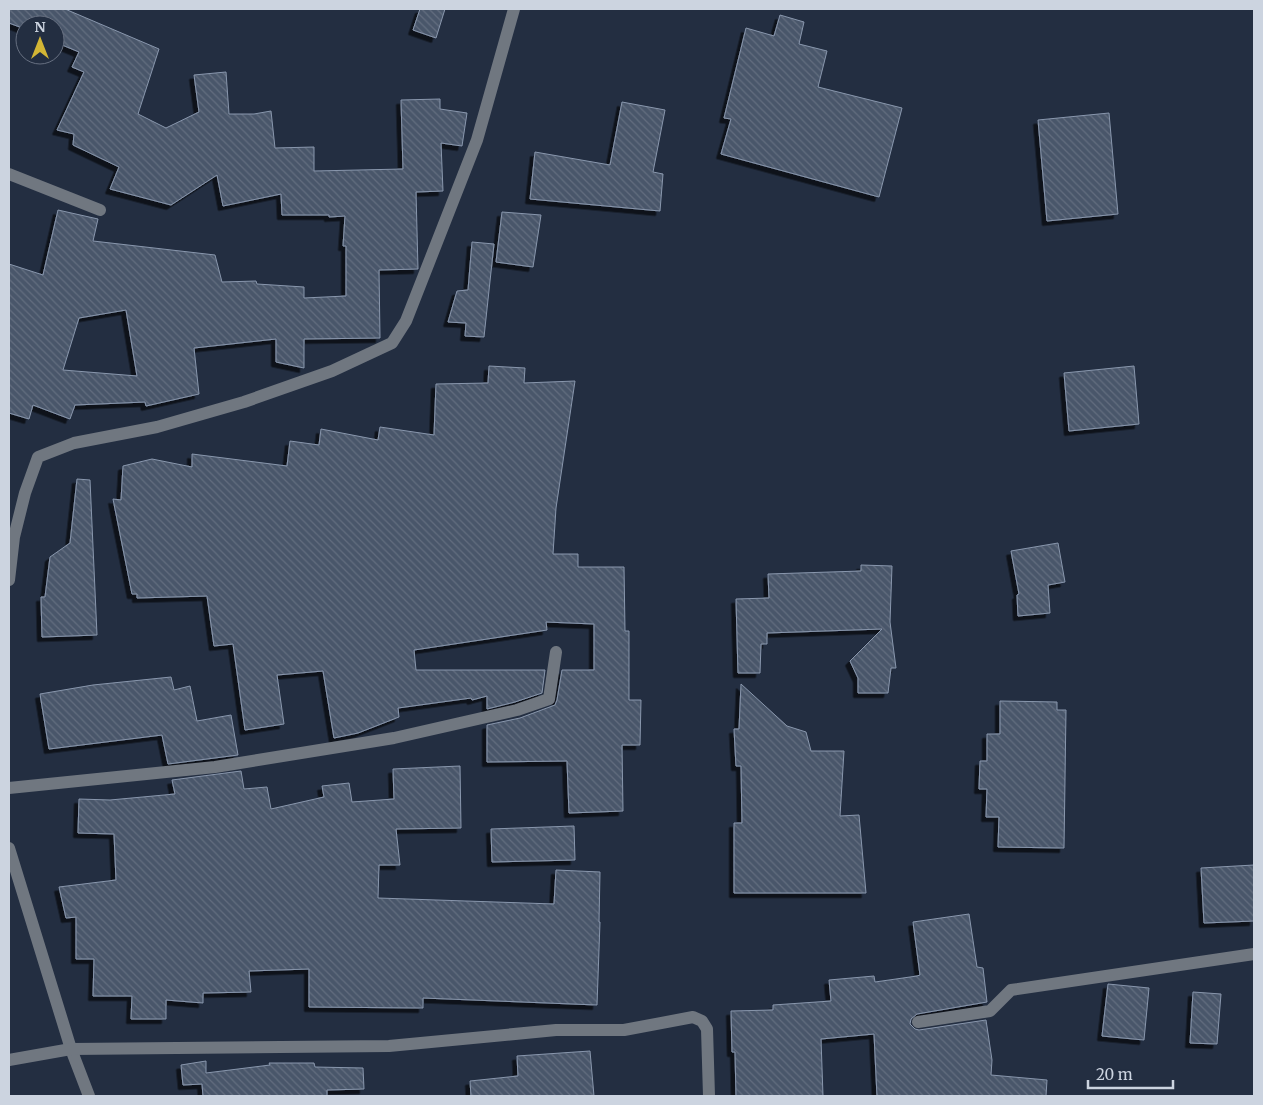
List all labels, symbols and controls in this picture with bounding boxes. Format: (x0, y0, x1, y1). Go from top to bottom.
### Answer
north arrow (15, 15, 65, 65)
text: N (34, 18, 46, 36)
scale bar (1088, 1058, 1173, 1090)
text: 20 m (1096, 1065, 1133, 1084)

